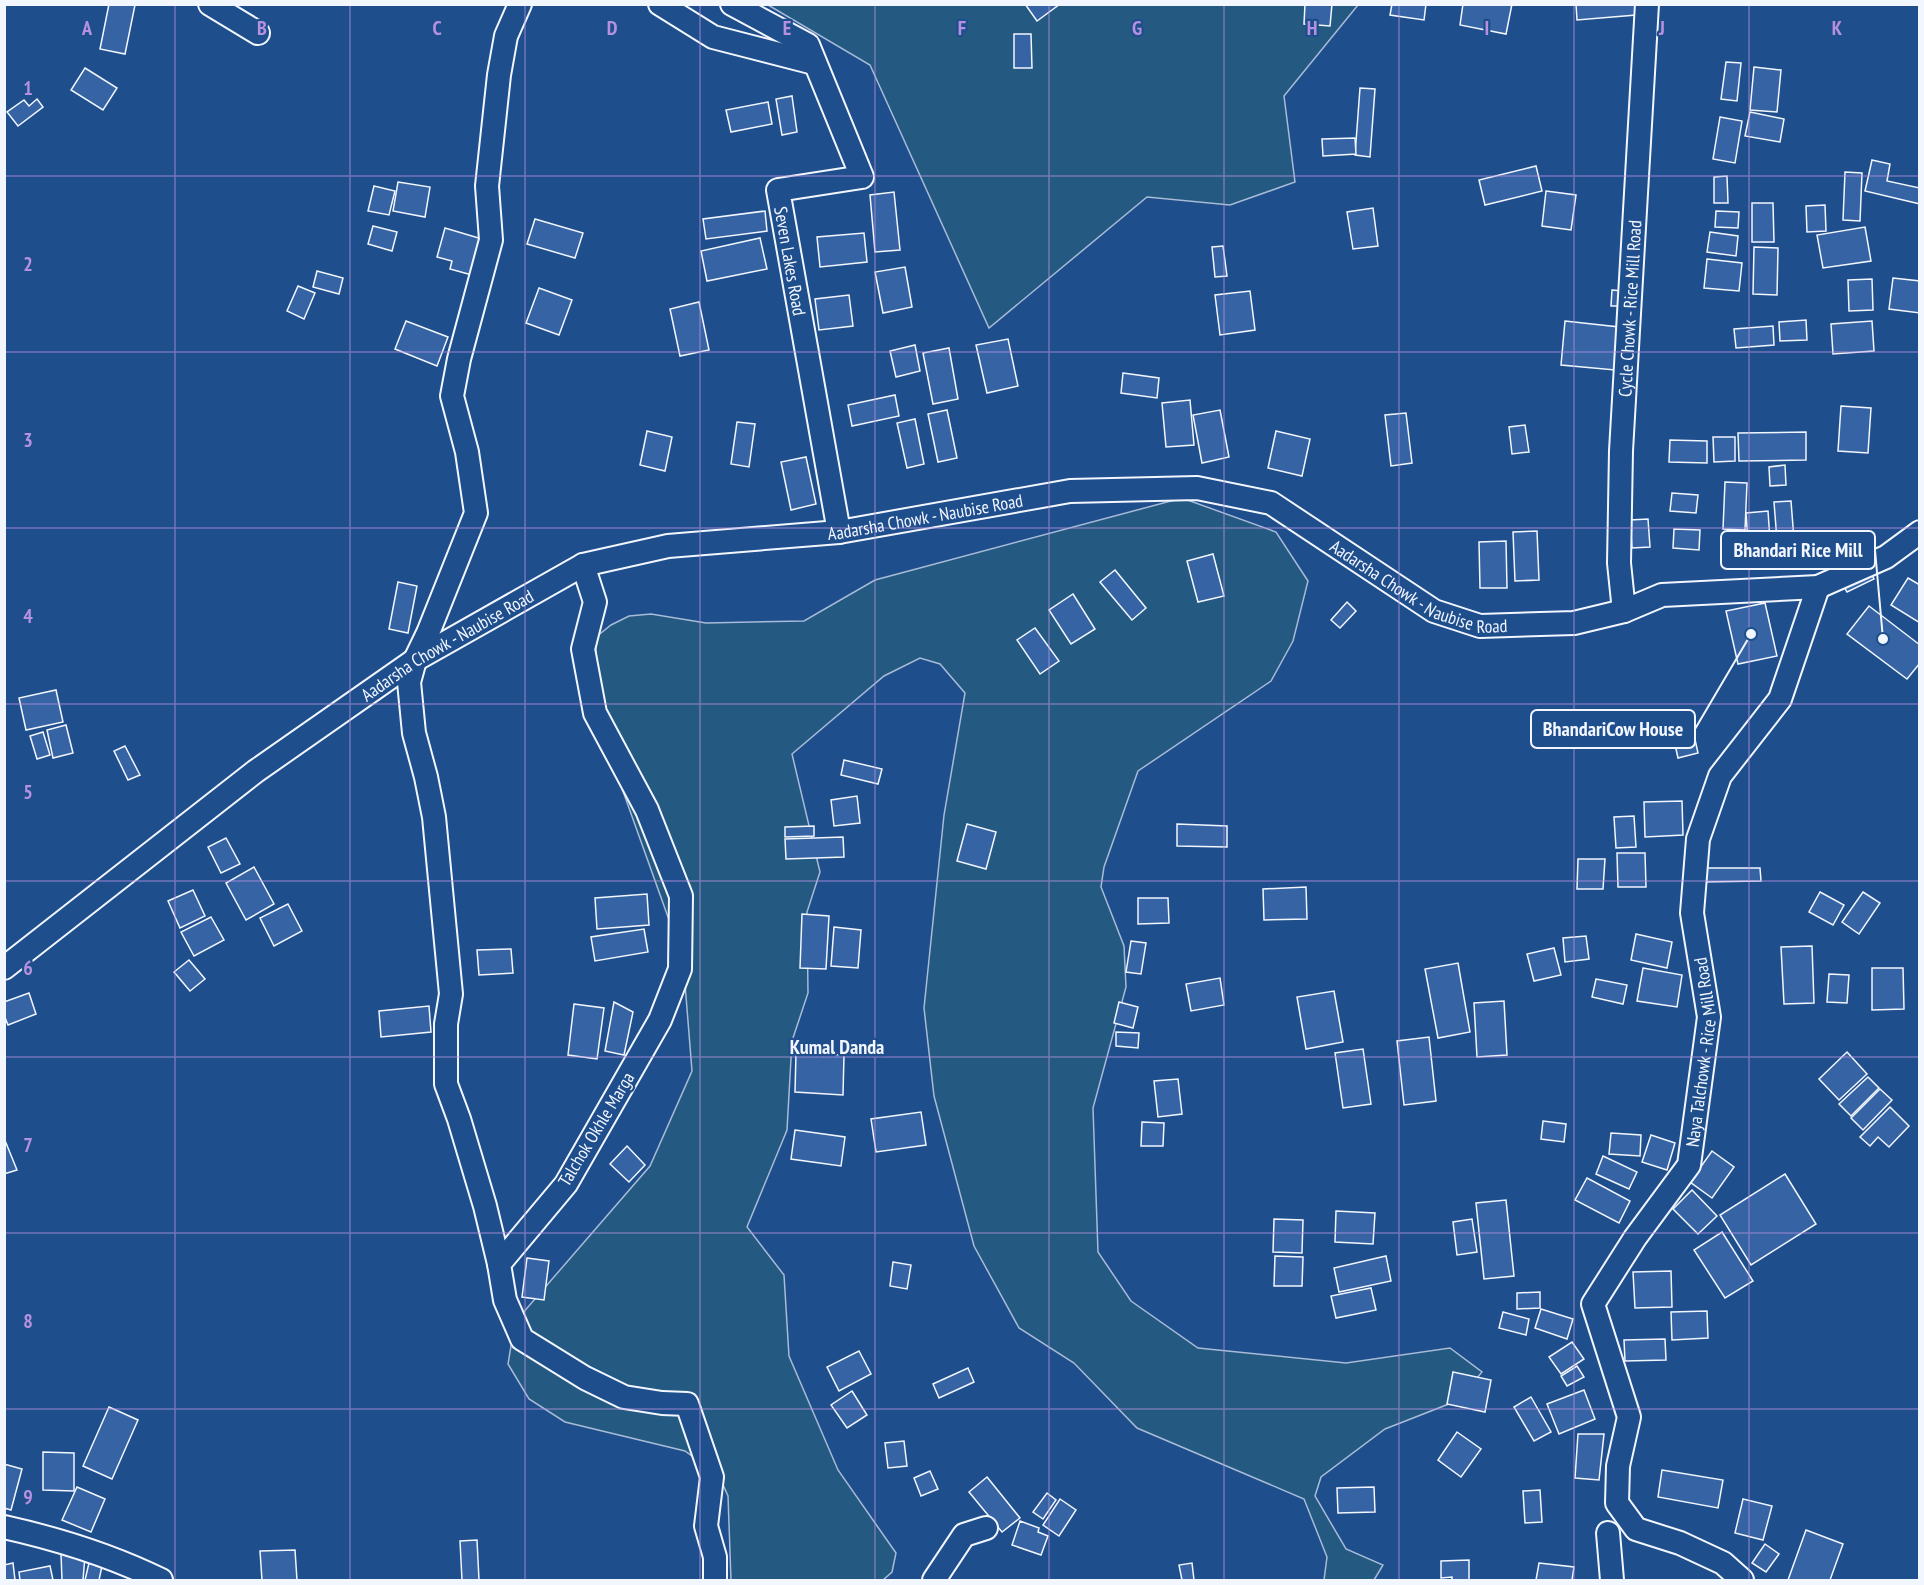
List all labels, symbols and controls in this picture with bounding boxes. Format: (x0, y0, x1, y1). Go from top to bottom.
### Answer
text: A (81, 15, 93, 41)
text: B (257, 15, 267, 41)
text: C (432, 15, 442, 41)
text: D (607, 15, 618, 41)
text: E (783, 15, 791, 41)
text: F (958, 15, 966, 41)
text: G (1132, 15, 1142, 41)
text: H (1307, 15, 1317, 41)
text: I (1485, 15, 1489, 41)
text: J (1658, 15, 1665, 41)
text: K (1832, 15, 1843, 41)
text: 1 (23, 75, 33, 101)
street label: Seven Lakes Road (770, 205, 812, 317)
street label: Cycle Chowk - Rice Mill Road (1613, 219, 1646, 398)
text: 2 (23, 251, 33, 277)
text: 3 (23, 427, 33, 453)
street label: Aadarsha Chowk - Naubise Road (827, 488, 1025, 544)
callout: Bhandari Rice Mill (1721, 531, 1875, 569)
street label: Aadarsha Chowk - Naubise Road (1326, 534, 1508, 638)
text: Bhandari Rice Mill (1733, 537, 1863, 563)
street label: Aadarsha Chowk - Naubise Road (356, 584, 537, 706)
text: 4 (23, 603, 33, 629)
callout: BhandariCow House (1531, 710, 1695, 748)
text: BhandariCow House (1543, 716, 1683, 742)
text: 5 (23, 779, 33, 805)
text: 6 (23, 955, 33, 981)
street label: Naya Talchowk - Rice Mill Road (1680, 956, 1721, 1148)
district label: Kumal Danda (790, 1034, 884, 1060)
street label: Talchok Okhle Marga (553, 1068, 639, 1190)
text: 7 (23, 1132, 33, 1158)
text: 8 (23, 1308, 33, 1334)
text: 9 (23, 1484, 33, 1510)

